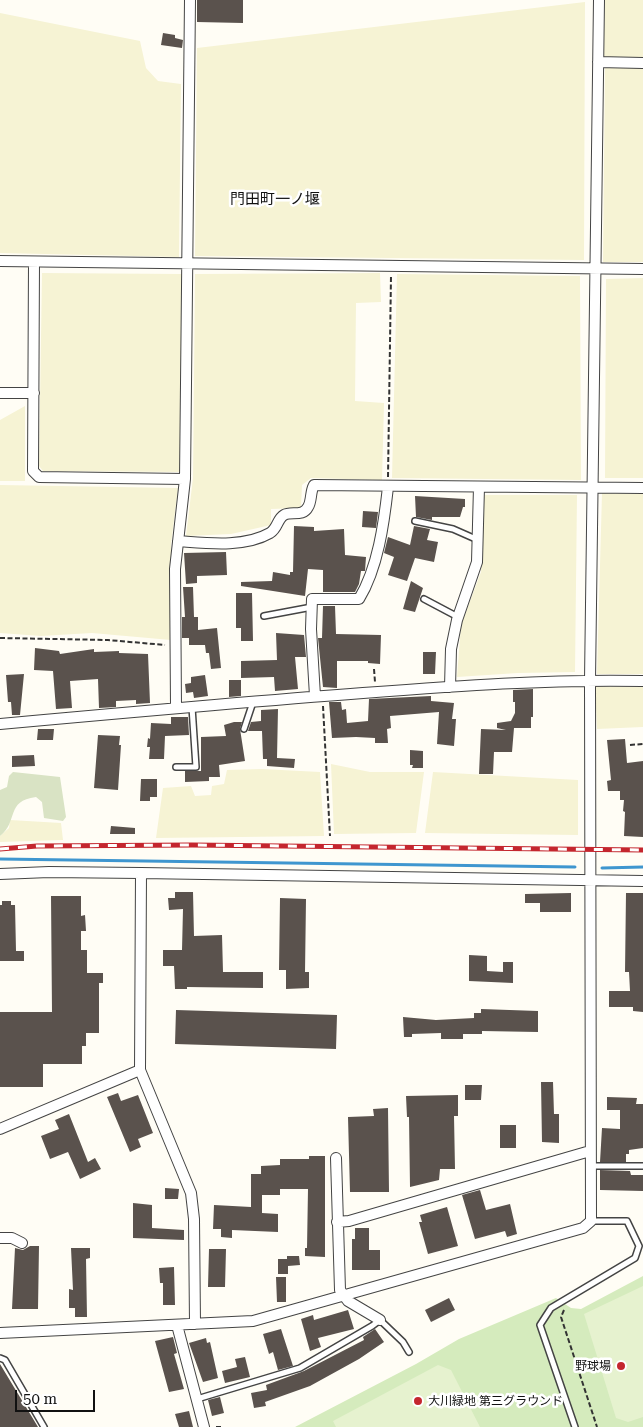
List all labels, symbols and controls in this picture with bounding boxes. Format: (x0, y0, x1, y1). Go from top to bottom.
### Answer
district label: 門田町一ノ堰 (230, 191, 320, 209)
place label: 野球場 (575, 1359, 611, 1373)
marker: 野球場 (615, 1360, 627, 1372)
scale bar (18, 1380, 98, 1412)
text: 50 m (23, 1390, 57, 1408)
place label: 大川緑地 第三グラウンド (428, 1394, 563, 1408)
marker: 大川緑地 第三グラウンド (412, 1395, 424, 1407)

